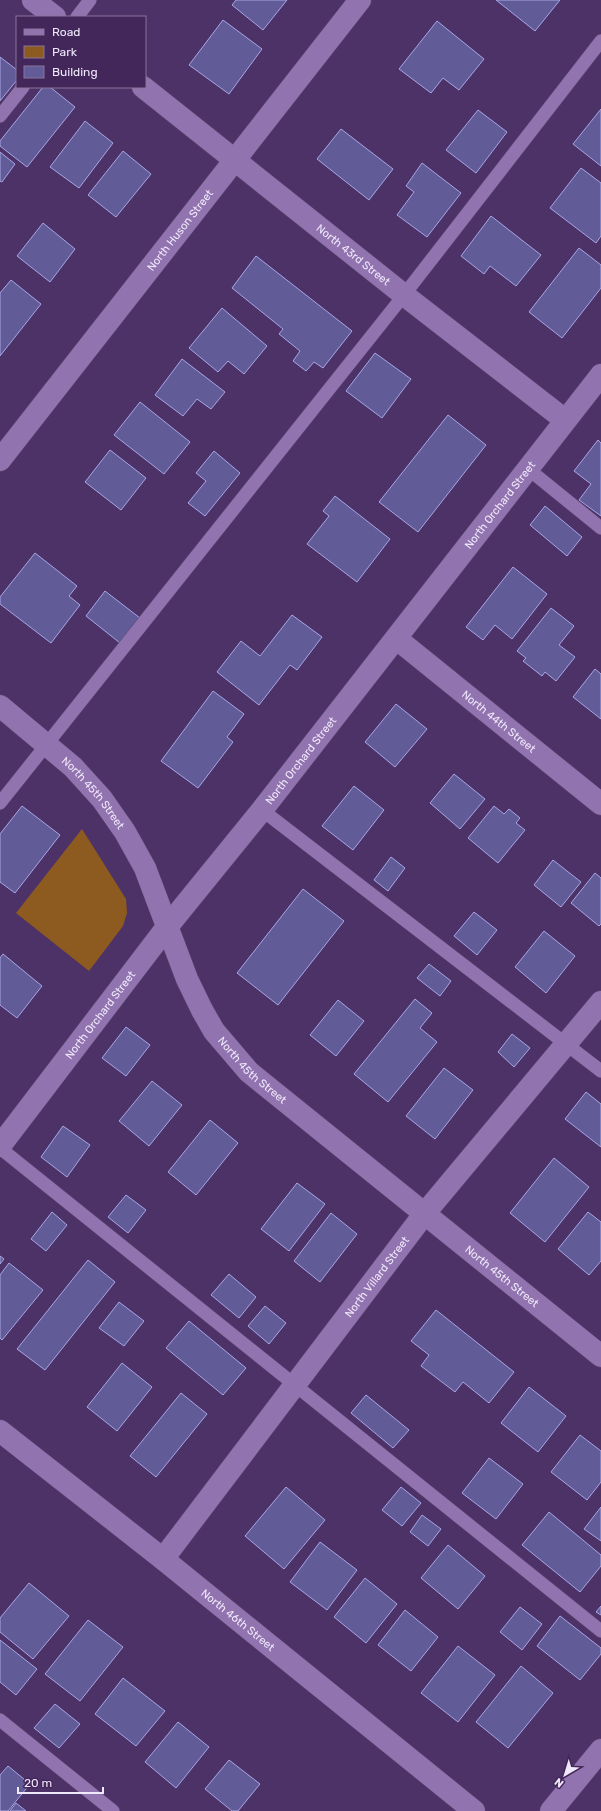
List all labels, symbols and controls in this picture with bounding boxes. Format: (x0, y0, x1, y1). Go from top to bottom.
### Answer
legend (16, 16, 146, 88)
text: Road (52, 25, 80, 39)
text: Park (52, 45, 78, 59)
text: Building (52, 65, 98, 79)
street label: North Huson Street (145, 187, 217, 274)
street label: North 43rd Street (314, 222, 393, 289)
street label: North Orchard Street (462, 458, 539, 552)
street label: North 44th Street (459, 688, 539, 756)
street label: North Orchard Street (263, 714, 340, 807)
street label: North 45th Street (59, 754, 127, 832)
street label: North Orchard Street (63, 968, 139, 1062)
street label: North 45th Street (215, 1034, 289, 1107)
street label: North Villard Street (342, 1234, 412, 1320)
street label: North 45th Street (462, 1243, 542, 1311)
street label: North 46th Street (198, 1587, 278, 1654)
north arrow (545, 1755, 585, 1795)
scale bar (18, 1769, 103, 1795)
text: N (552, 1775, 566, 1790)
text: 20 m (24, 1776, 52, 1790)

